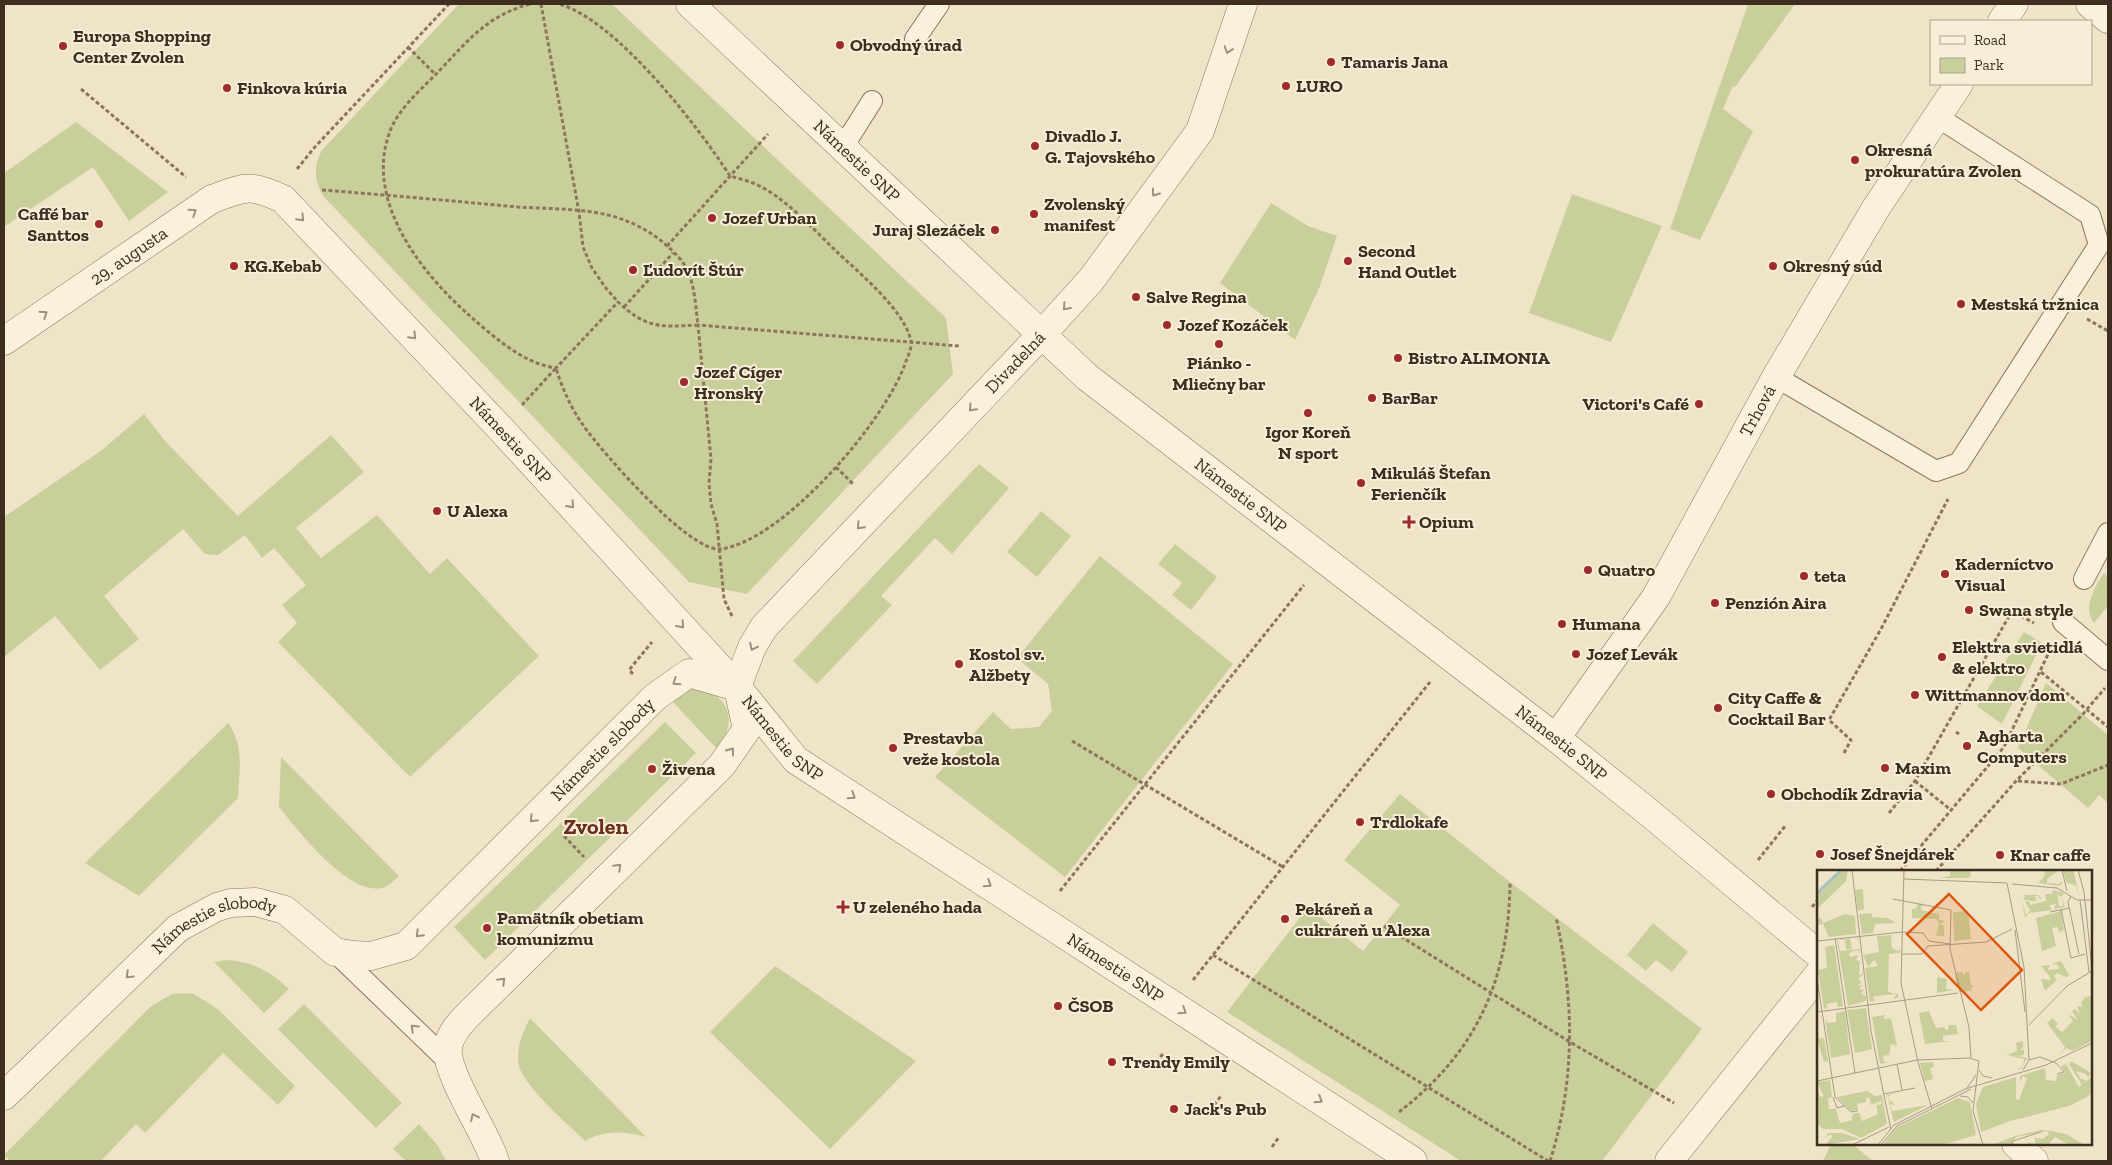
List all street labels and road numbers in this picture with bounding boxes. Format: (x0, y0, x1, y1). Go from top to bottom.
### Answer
street label: Námestie SNP (809, 115, 905, 207)
street label: 29. augusta (86, 222, 172, 290)
street label: Divadelná (981, 326, 1050, 398)
street label: Trhová (1735, 381, 1781, 440)
street label: Námestie SNP (465, 392, 557, 488)
street label: Námestie SNP (1190, 453, 1292, 538)
street label: Námestie SNP (737, 691, 828, 786)
street label: Námestie slobody (546, 692, 660, 806)
street label: Námestie SNP (1511, 700, 1612, 786)
street label: Námestie slobody (147, 891, 280, 959)
street label: Námestie SNP (1063, 928, 1168, 1007)

